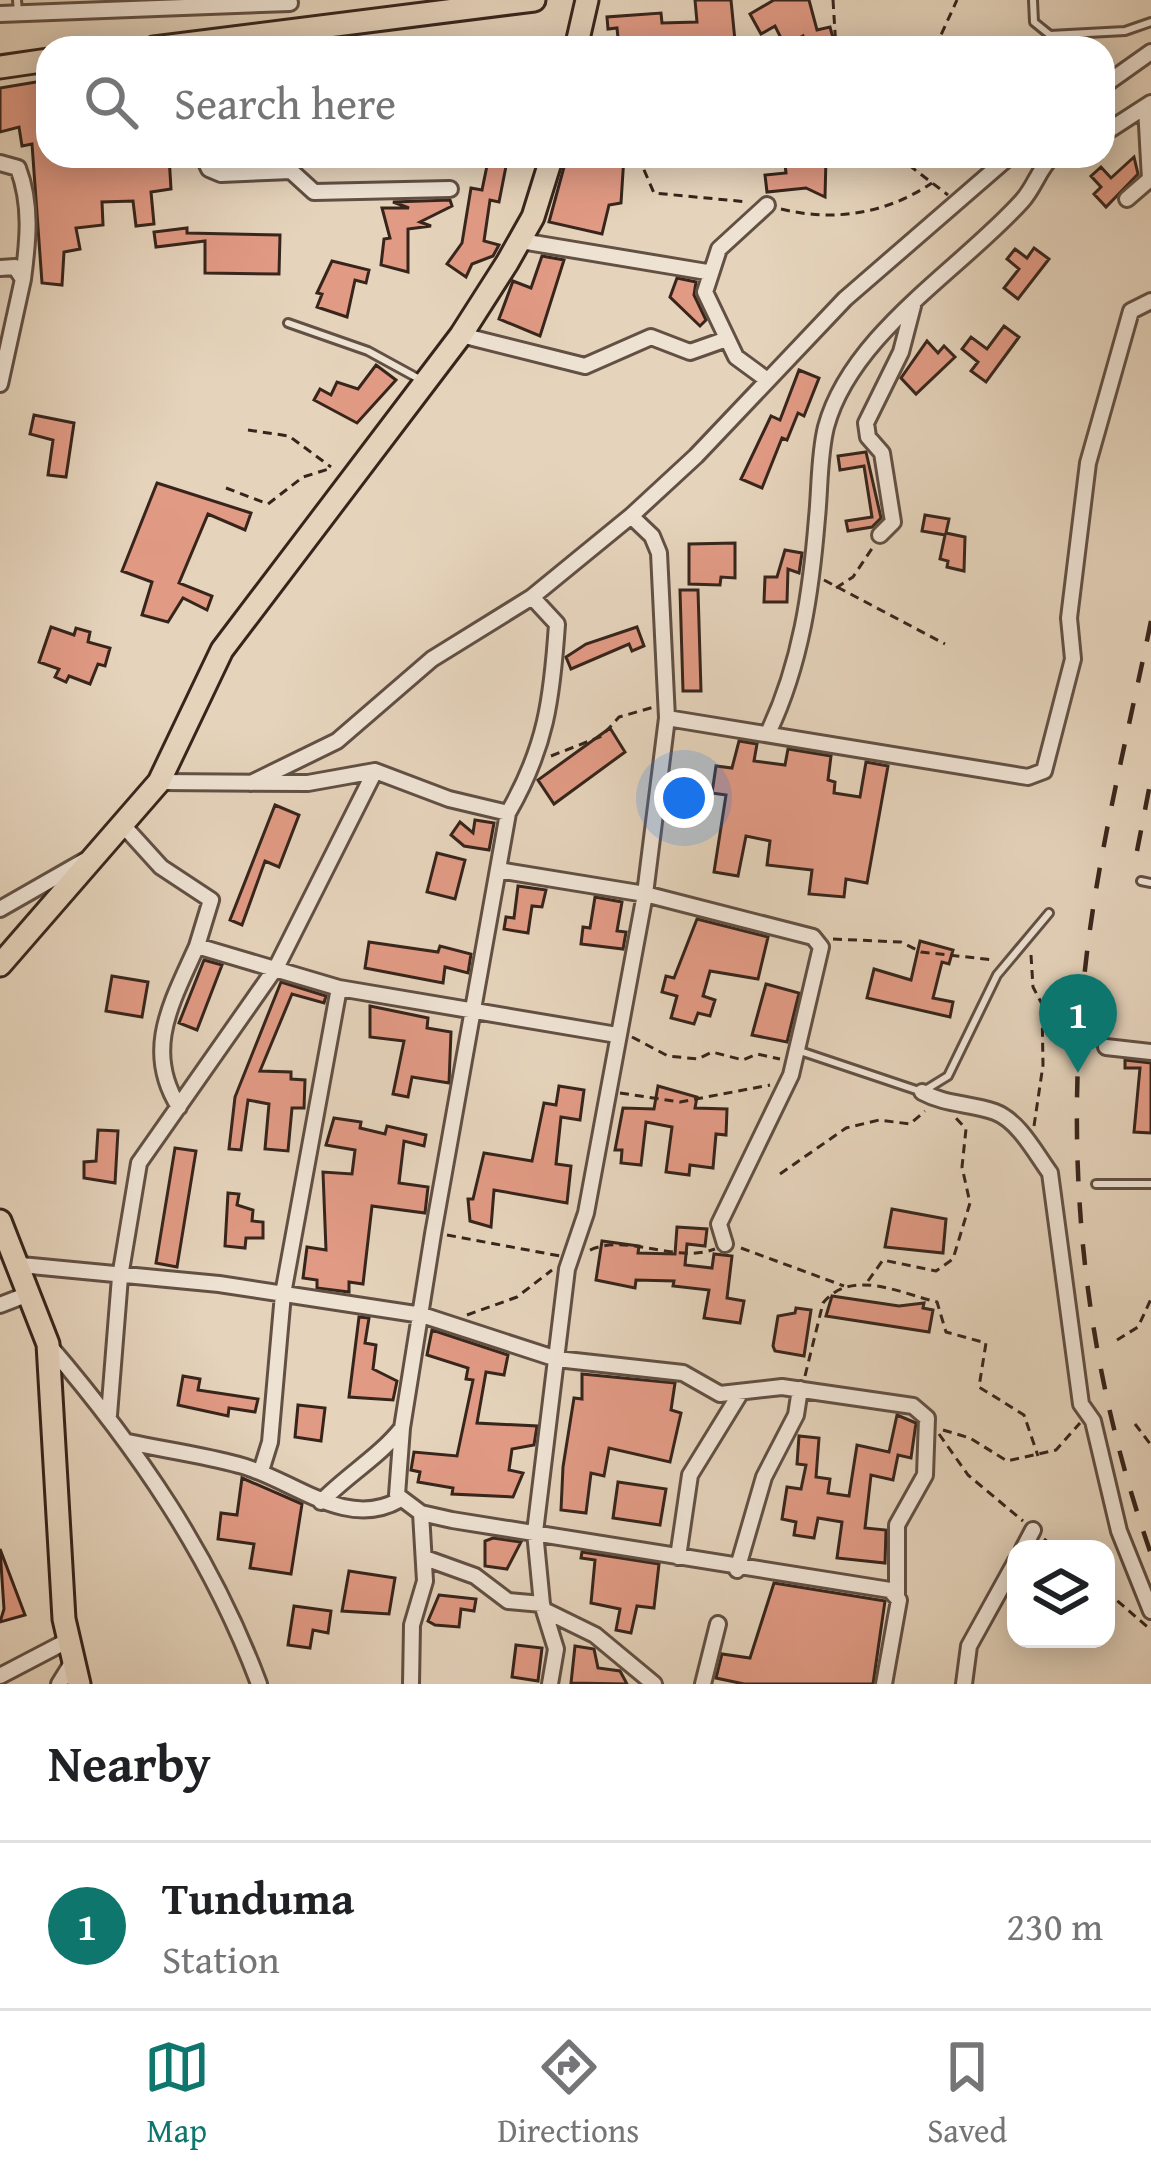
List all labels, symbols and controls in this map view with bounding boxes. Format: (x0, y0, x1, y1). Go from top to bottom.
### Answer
search box (36, 36, 1115, 168)
icon: search (78, 69, 144, 135)
text: Search here (174, 70, 396, 135)
your location (654, 768, 714, 828)
pin: 1 (1039, 974, 1117, 1073)
map controls (1007, 1540, 1115, 1648)
button: layers (1007, 1540, 1115, 1648)
text: Nearby (48, 1725, 211, 1800)
text: Tunduma (162, 1865, 354, 1930)
text: 1 (77, 1897, 97, 1954)
text: 230 m (1006, 1897, 1103, 1954)
text: Station (162, 1930, 280, 1987)
tab: Map (144, 2034, 210, 2154)
tab: Directions (498, 2034, 639, 2154)
tab: Saved (927, 2034, 1007, 2154)

